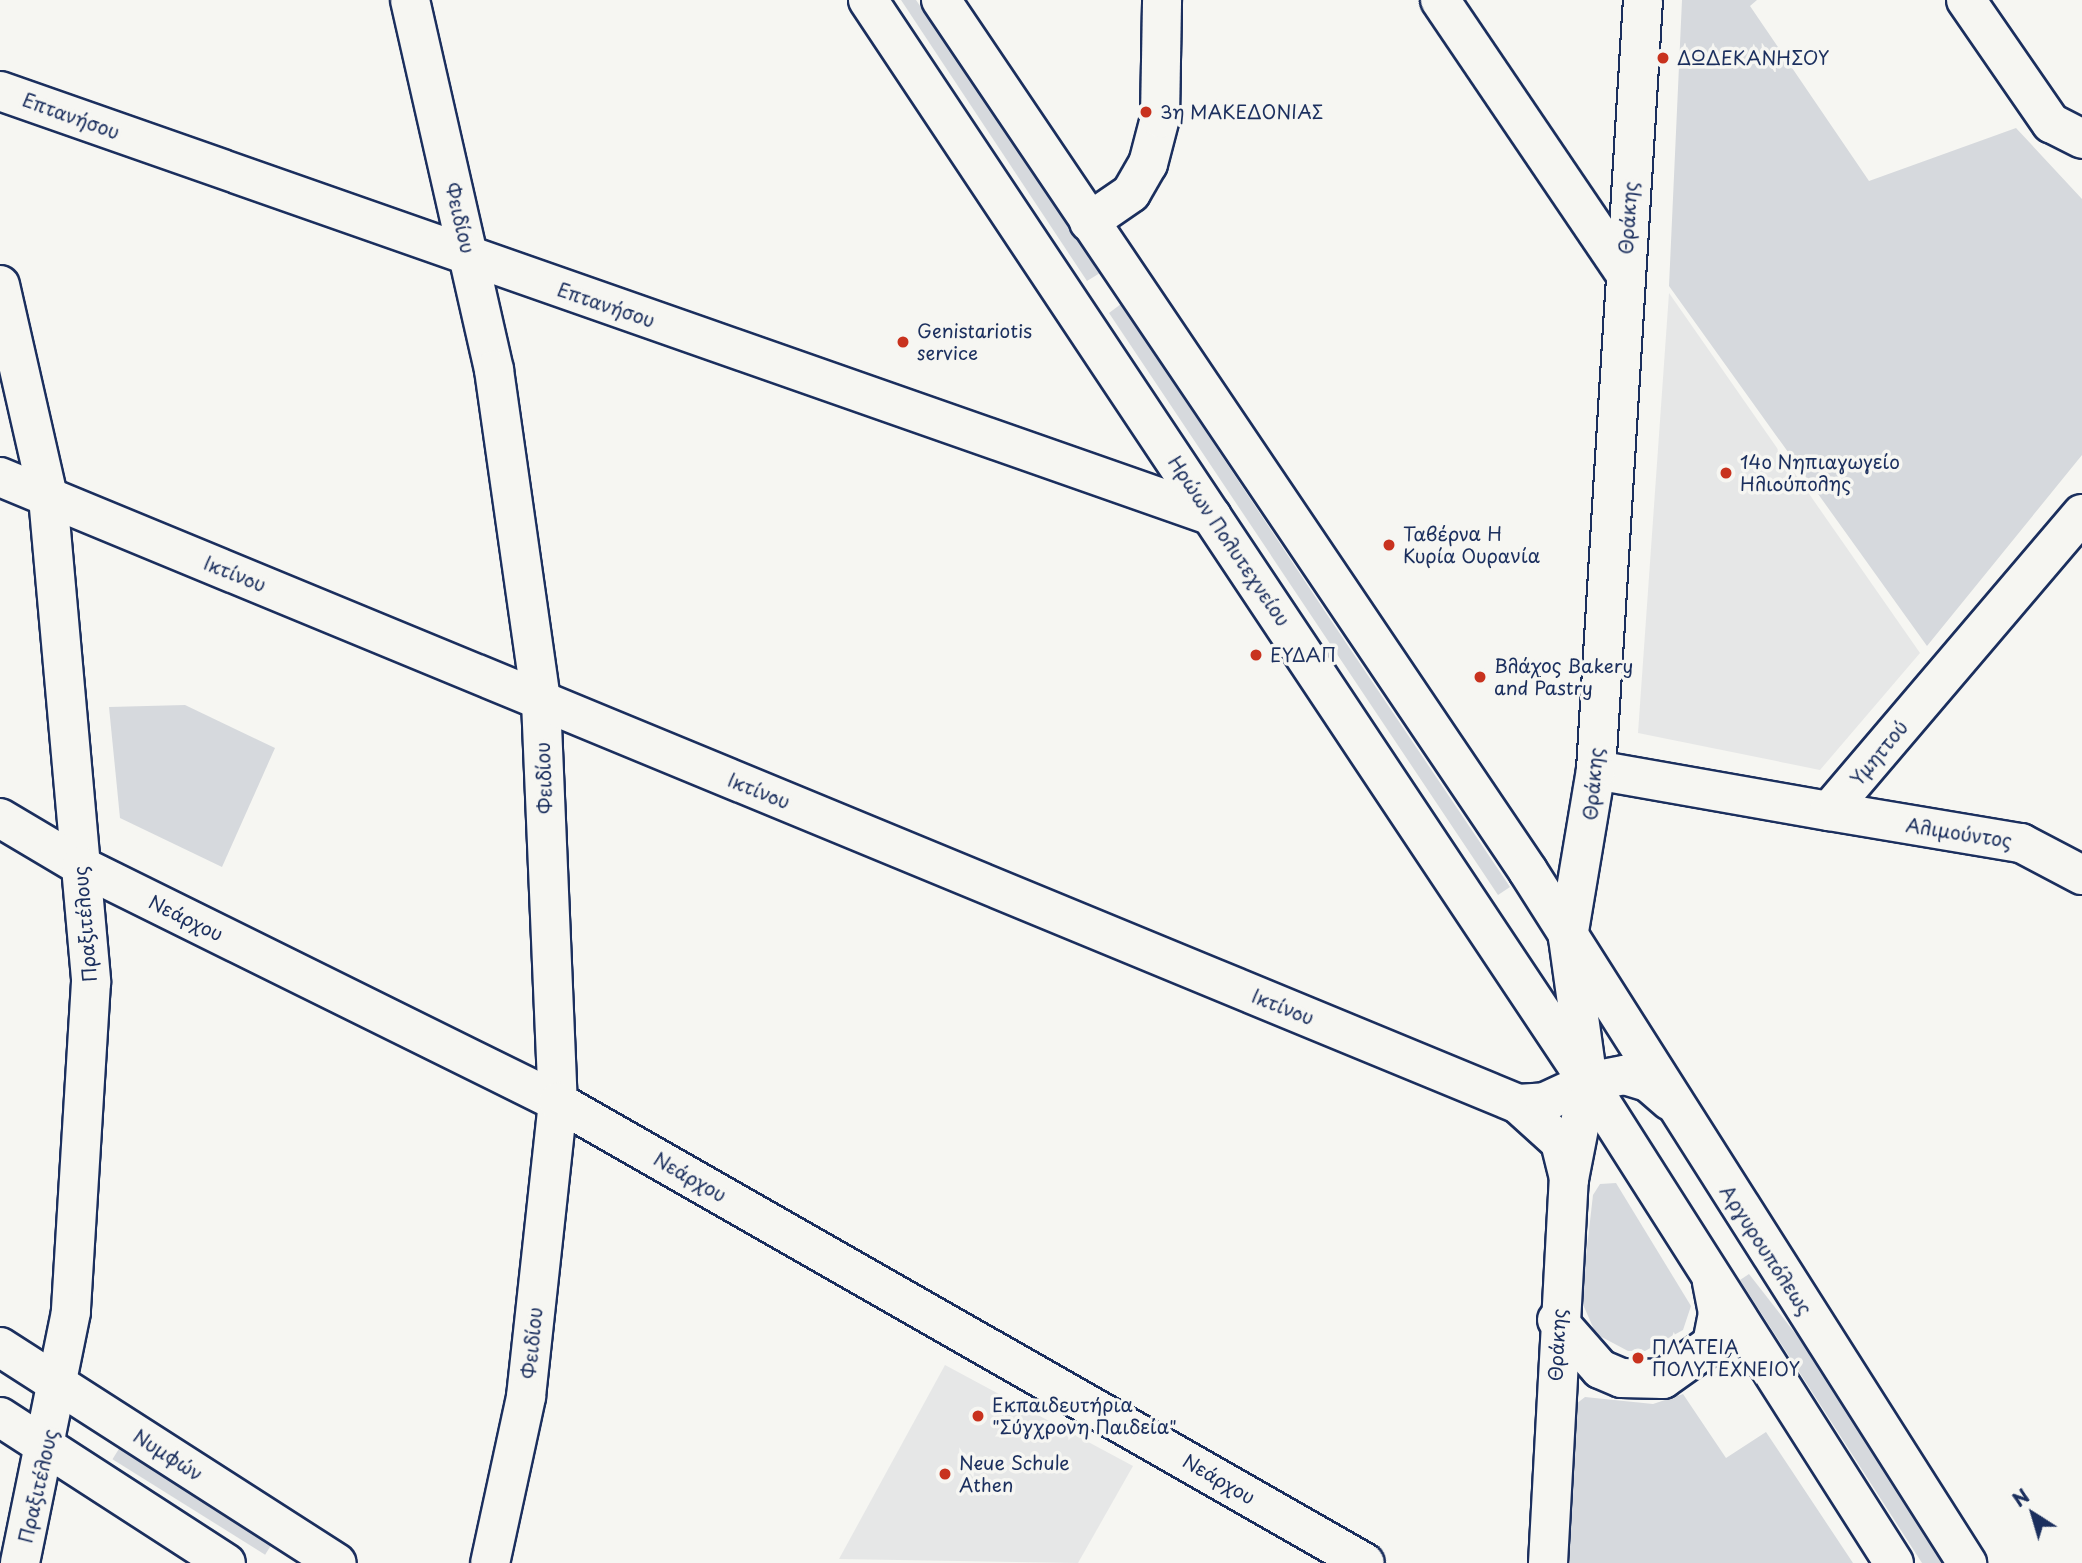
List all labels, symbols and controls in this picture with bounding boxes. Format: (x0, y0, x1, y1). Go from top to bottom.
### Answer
place label: ΔΩΔΕΚΑΝΗΣΟΥ (1677, 47, 1829, 69)
marker: ΔΩΔΕΚΑΝΗΣΟΥ (1655, 50, 1671, 66)
street label: Επτανήσου (19, 88, 123, 144)
place label: 3η ΜΑΚΕΔΟΝΙΑΣ (1160, 101, 1324, 123)
marker: 3η ΜΑΚΕΔΟΝΙΑΣ (1138, 104, 1154, 120)
street label: Φειδίου (441, 180, 479, 256)
street label: Θράκης (1614, 181, 1642, 255)
street label: Επτανήσου (554, 278, 658, 332)
place label: Genistariotis service (917, 320, 1032, 364)
marker: Genistariotis service (895, 334, 911, 350)
place label: 14ο Νηπιαγωγείο Ηλιούπολης (1740, 451, 1901, 495)
street label: Ηρώων Πολυτεχνείου (1164, 452, 1294, 630)
marker: 14ο Νηπιαγωγείο Ηλιούπολης (1718, 465, 1734, 481)
place label: Ταβέρνα Η Κυρία Ουρανία (1403, 523, 1541, 567)
marker: Ταβέρνα Η Κυρία Ουρανία (1381, 537, 1397, 553)
street label: Ικτίνου (201, 551, 269, 597)
place label: ΕΥΔΑΠ (1270, 644, 1336, 666)
marker: ΕΥΔΑΠ (1248, 647, 1264, 663)
place label: Βλάχος Bakery and Pastry (1494, 655, 1634, 699)
marker: Βλάχος Bakery and Pastry (1472, 669, 1488, 685)
street label: Υμηττού (1845, 716, 1913, 790)
street label: Φειδίου (531, 742, 557, 814)
street label: Θράκης (1578, 747, 1608, 821)
street label: Ικτίνου (725, 768, 793, 814)
street label: Αλιμούντος (1904, 813, 2014, 853)
street label: Πραξιτέλους (69, 865, 101, 983)
street label: Νεάρχου (145, 890, 227, 946)
street label: Ικτίνου (1249, 984, 1317, 1030)
street label: Νεάρχου (650, 1147, 730, 1207)
street label: Αργυρουπόλεως (1716, 1181, 1816, 1319)
street label: Φειδίου (517, 1306, 547, 1380)
street label: Θράκης (1544, 1308, 1570, 1382)
place label: ΠΛΑΤΕΙΑ ΠΟΛΥΤΕΧΝΕΙΟΥ (1652, 1336, 1800, 1380)
marker: ΠΛΑΤΕΙΑ ΠΟΛΥΤΕΧΝΕΙΟΥ (1630, 1350, 1646, 1366)
place label: Εκπαιδευτήρια "Σύγχρονη Παιδεία" (992, 1394, 1176, 1438)
marker: Εκπαιδευτήρια "Σύγχρονη Παιδεία" (970, 1408, 986, 1424)
street label: Νυμφών (129, 1424, 207, 1486)
street label: Πραξιτέλους (14, 1427, 62, 1545)
street label: Νεάρχου (1179, 1449, 1259, 1509)
place label: Neue Schule Athen (959, 1452, 1070, 1496)
marker: Neue Schule Athen (937, 1466, 953, 1482)
north arrow (1998, 1479, 2068, 1549)
text: N (2006, 1482, 2035, 1513)

